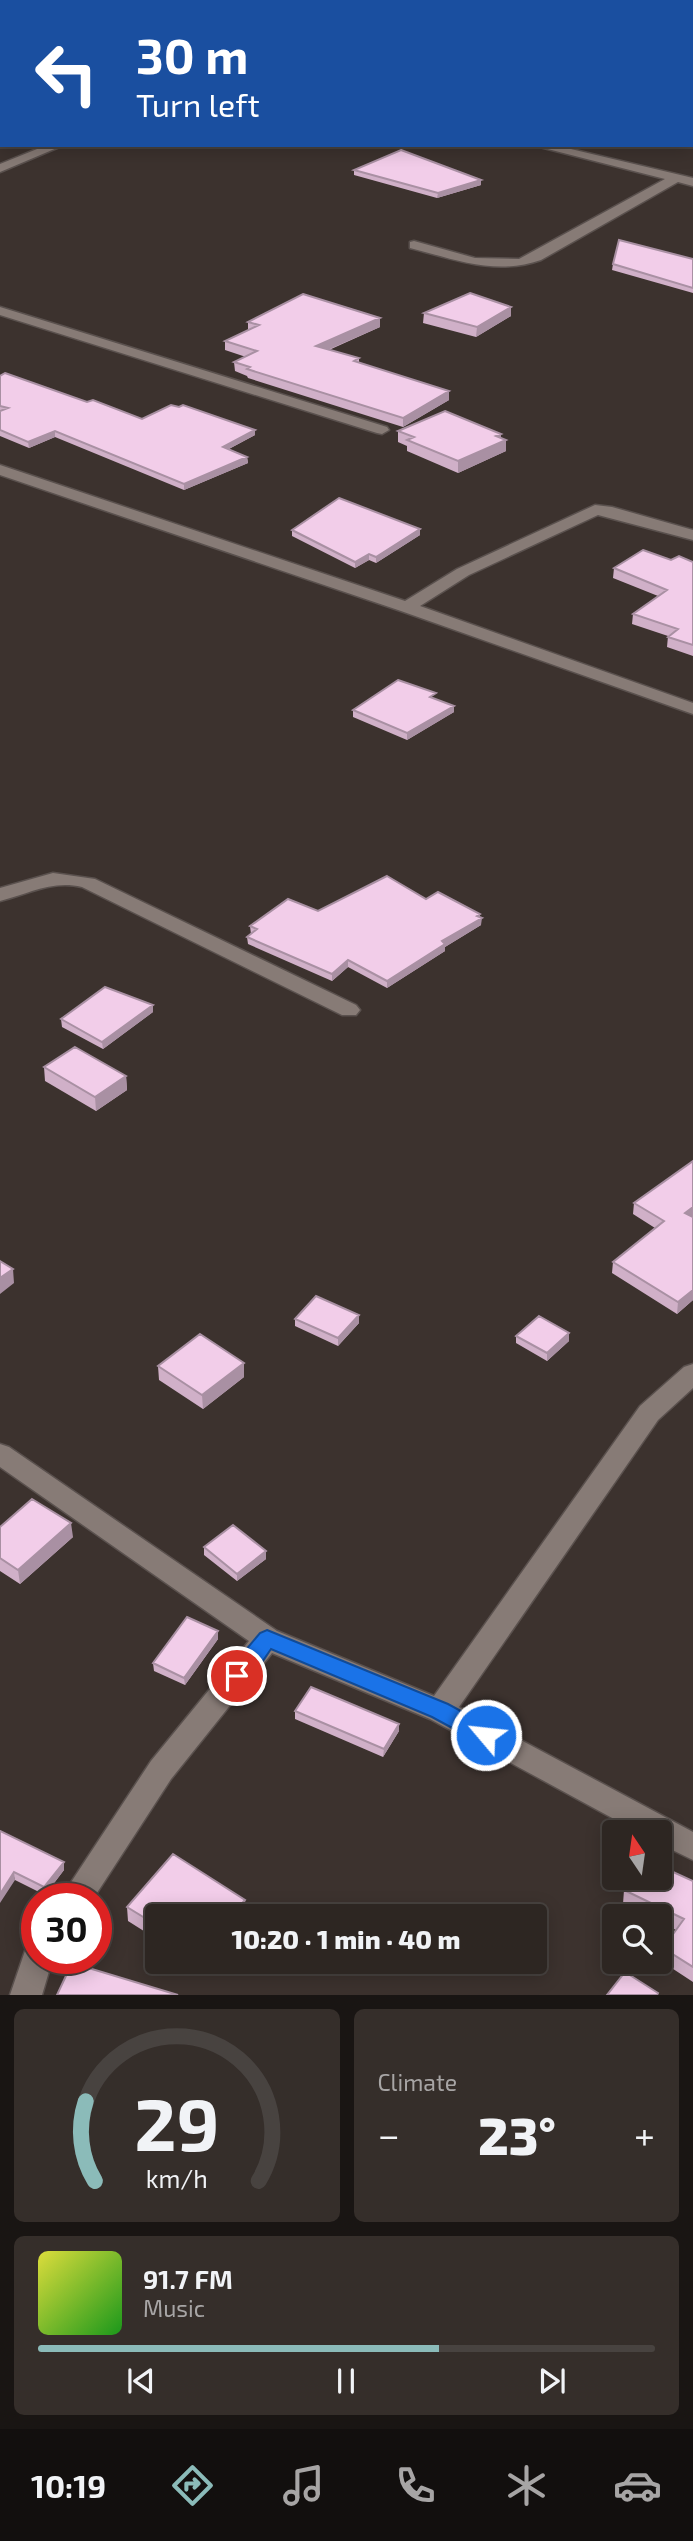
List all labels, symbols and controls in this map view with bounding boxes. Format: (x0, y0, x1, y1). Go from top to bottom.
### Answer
text: 30 m (136, 25, 248, 84)
icon: left (21, 28, 112, 119)
text: Turn left (136, 85, 260, 123)
pin (207, 1646, 267, 1706)
icon: arrive (218, 1657, 256, 1695)
position arrow (449, 1698, 523, 1772)
north arrow (602, 1820, 672, 1890)
map controls (602, 1820, 672, 1974)
speed limit sign: 30 (21, 1883, 112, 1974)
button: search (602, 1904, 672, 1974)
text: 10:20 · 1 min · 40 m (231, 1923, 461, 1954)
text: Climate (378, 2068, 457, 2096)
text: 29 (134, 2079, 219, 2167)
text: 23° (478, 2103, 556, 2165)
text: − (378, 2111, 400, 2157)
text: + (634, 2111, 655, 2157)
text: km/h (146, 2163, 208, 2193)
text: 91.7 FM (143, 2263, 233, 2294)
text: Music (143, 2294, 205, 2322)
icon: previous (122, 2362, 160, 2400)
icon: pause (327, 2362, 365, 2400)
icon: next (533, 2362, 571, 2400)
icon: directions (168, 2461, 217, 2510)
icon: music (279, 2461, 328, 2510)
icon: phone (391, 2461, 440, 2510)
icon: climate (502, 2461, 551, 2510)
icon: car (613, 2461, 662, 2510)
text: 10:19 (31, 2466, 106, 2504)

